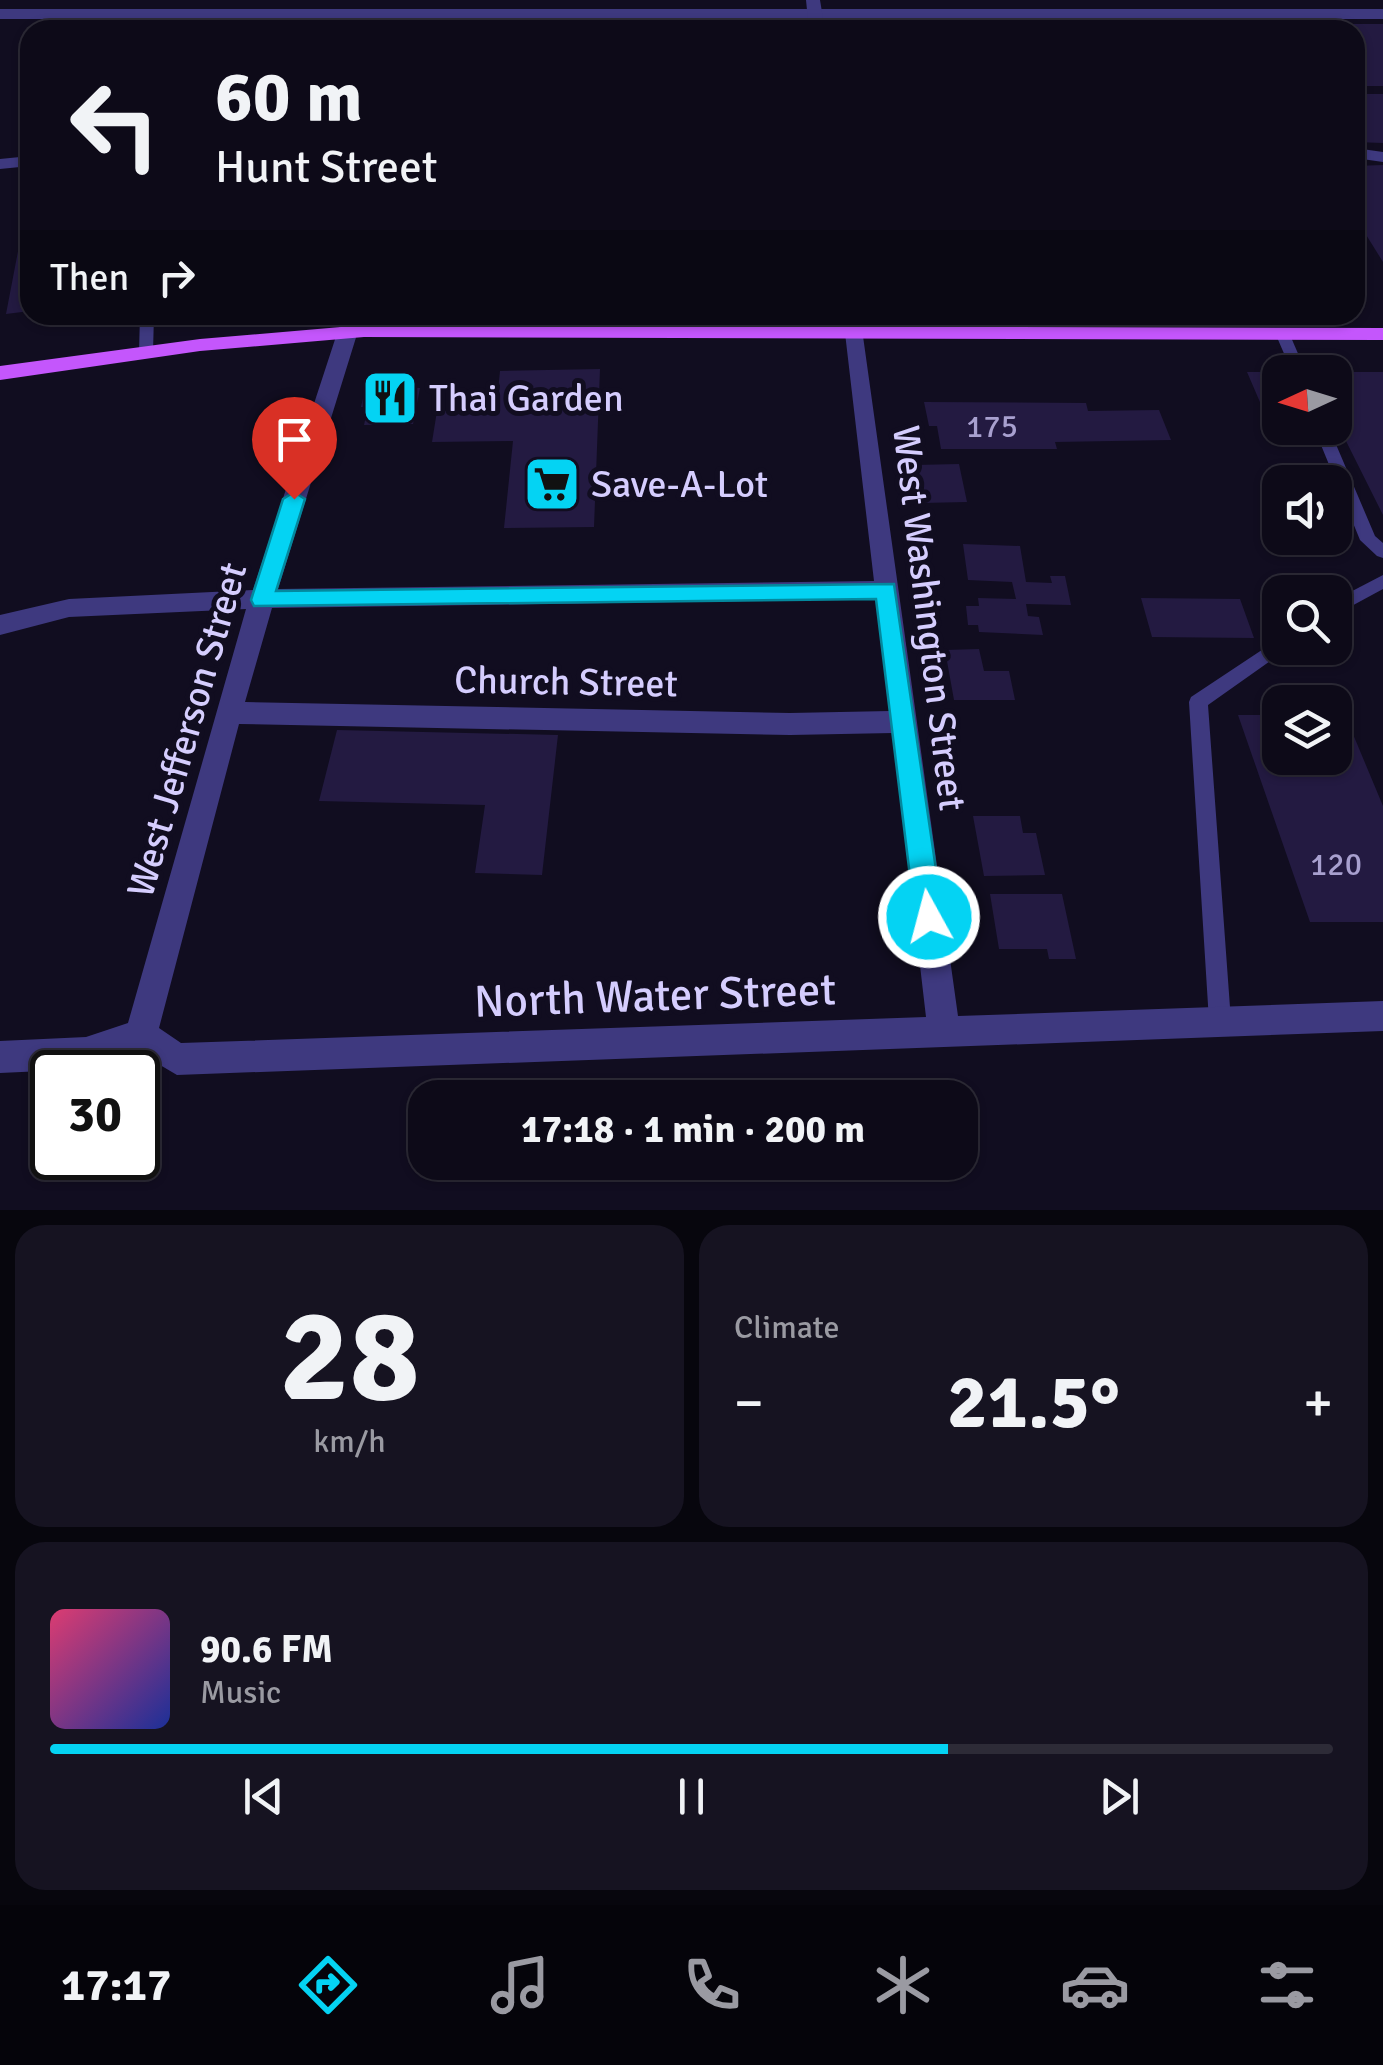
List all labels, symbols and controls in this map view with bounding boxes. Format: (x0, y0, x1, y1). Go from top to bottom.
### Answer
text: 60 m (215, 54, 363, 140)
icon: left (50, 60, 180, 190)
text: Hunt Street (215, 140, 437, 195)
icon: right (149, 250, 204, 305)
text: Then (50, 254, 129, 301)
north arrow (1262, 355, 1352, 445)
map controls (1262, 355, 1352, 775)
restaurant icon: Thai Garden (360, 368, 420, 428)
place label: Thai Garden (429, 375, 624, 422)
pin (252, 397, 337, 500)
house number: 175 (966, 407, 1018, 446)
icon: arrive (267, 412, 322, 467)
street label: West Washington Street (882, 423, 976, 813)
supermarket icon: Save-A-Lot (522, 454, 582, 514)
place label: Save-A-Lot (591, 461, 768, 508)
button: sound (1262, 465, 1352, 555)
street label: West Jefferson Street (117, 557, 257, 903)
button: search (1262, 575, 1352, 665)
street label: Church Street (454, 657, 678, 707)
button: layers (1262, 685, 1352, 775)
house number: 120 (1310, 845, 1362, 884)
position arrow (877, 865, 981, 969)
street label: North Water Street (473, 962, 837, 1030)
speed limit sign: 30 (30, 1050, 160, 1180)
text: 17:18 · 1 min · 200 m (521, 1106, 865, 1153)
text: 28 (279, 1277, 420, 1437)
text: Climate (734, 1308, 840, 1347)
text: 21.5° (947, 1356, 1120, 1449)
text: − (734, 1369, 764, 1437)
text: + (1303, 1369, 1333, 1437)
text: km/h (313, 1422, 386, 1461)
text: 90.6 FM (200, 1626, 333, 1673)
text: Music (200, 1673, 281, 1712)
icon: previous (236, 1769, 291, 1824)
icon: pause (664, 1769, 719, 1824)
icon: next (1092, 1769, 1147, 1824)
icon: directions (293, 1950, 363, 2020)
icon: music (485, 1950, 555, 2020)
icon: phone (677, 1950, 747, 2020)
icon: climate (868, 1950, 938, 2020)
icon: car (1060, 1950, 1130, 2020)
icon: filters (1252, 1950, 1322, 2020)
text: 17:17 (61, 1958, 171, 2013)

